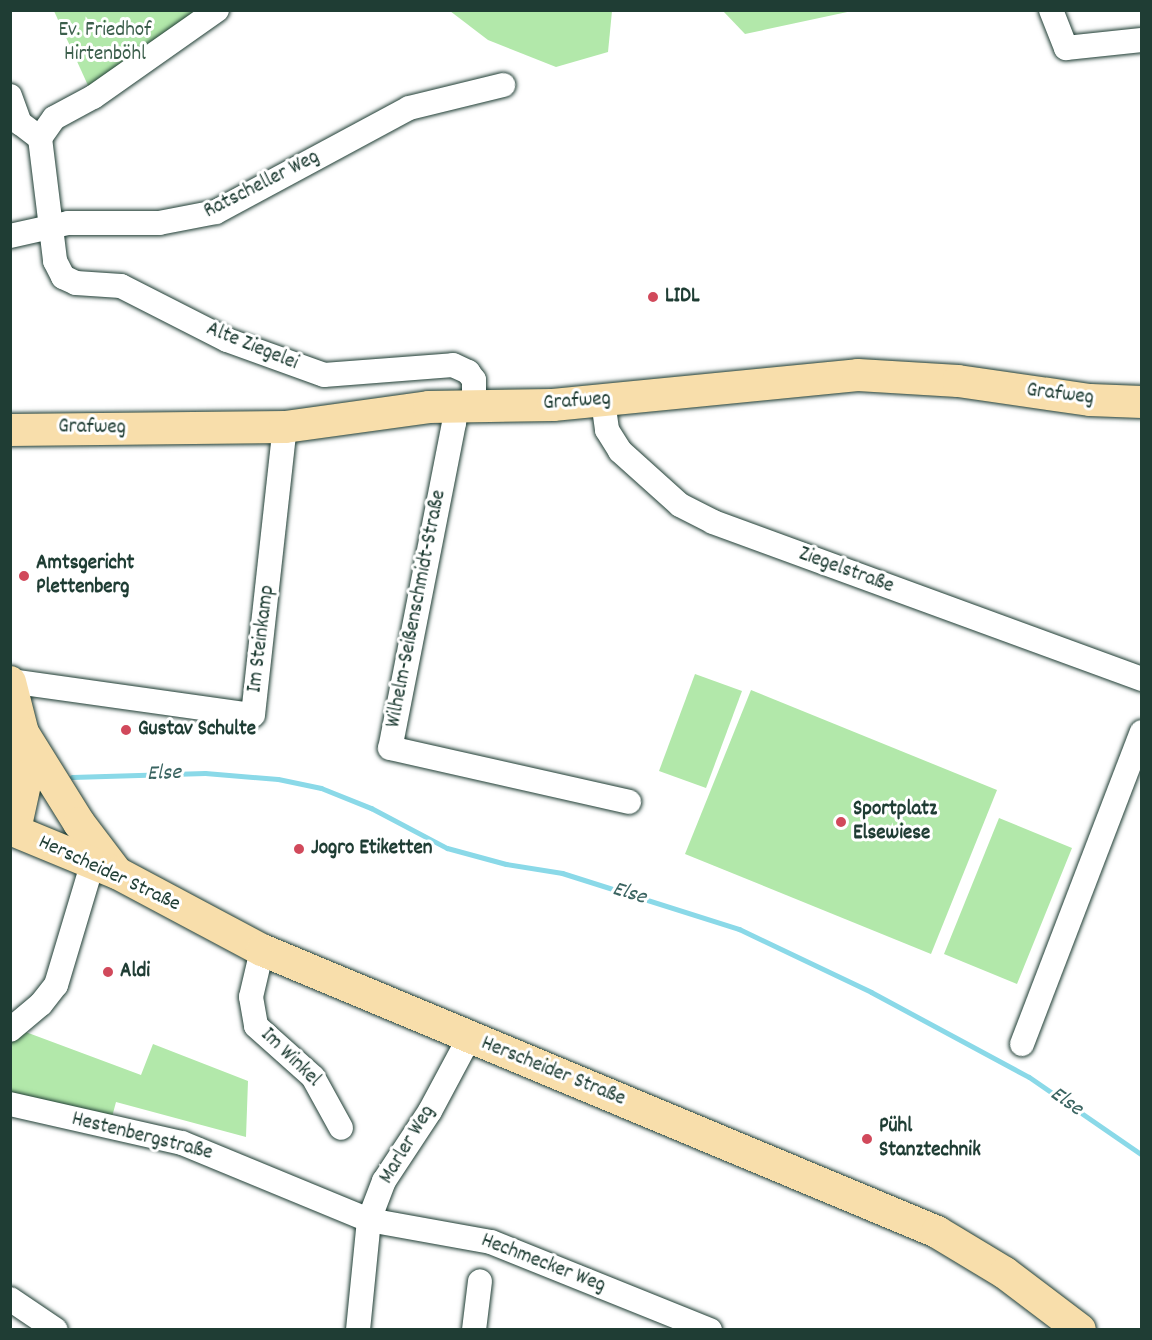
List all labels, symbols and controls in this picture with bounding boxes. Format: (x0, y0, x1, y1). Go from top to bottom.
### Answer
park label: Ev. Friedhof Hirtenböhl (58, 18, 152, 68)
street label: Ratscheller Weg (200, 145, 324, 225)
place label: LIDL (665, 284, 700, 310)
marker: LIDL (646, 290, 660, 304)
street label: Alte Ziegelei (202, 317, 302, 377)
street label: Grafweg (1025, 378, 1095, 412)
street label: Grafweg (542, 387, 612, 417)
street label: Grafweg (58, 415, 126, 441)
street label: Wilhelm-Seißenschmidt-Straße (382, 488, 452, 730)
street label: Ziegelstraße (795, 542, 897, 600)
place label: Amtsgericht Plettenberg (36, 551, 134, 601)
marker: Amtsgericht Plettenberg (17, 569, 31, 583)
street label: Im Steinkamp (243, 584, 281, 694)
place label: Gustav Schulte (138, 717, 256, 743)
marker: Gustav Schulte (119, 723, 133, 737)
water label: Else (146, 760, 182, 788)
place label: Sportplatz Elsewiese (853, 797, 937, 847)
marker: Sportplatz Elsewiese (834, 815, 848, 829)
street label: Herscheider Straße (34, 830, 184, 918)
place label: Jogro Etiketten (311, 836, 433, 862)
marker: Jogro Etiketten (292, 842, 306, 856)
water label: Else (609, 876, 649, 912)
place label: Aldi (120, 959, 150, 985)
marker: Aldi (101, 965, 115, 979)
street label: Im Winkel (255, 1023, 325, 1093)
street label: Herscheider Straße (477, 1032, 629, 1112)
water label: Else (1044, 1081, 1088, 1123)
street label: Marler Weg (375, 1101, 441, 1189)
street label: Hestenbergstraße (69, 1107, 215, 1167)
place label: Pühl Stanztechnik (879, 1114, 981, 1164)
marker: Pühl Stanztechnik (860, 1132, 874, 1146)
street label: Hechmecker Weg (477, 1229, 609, 1299)

